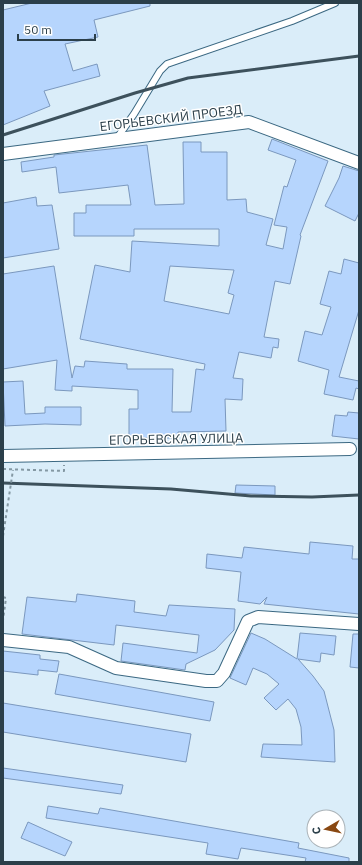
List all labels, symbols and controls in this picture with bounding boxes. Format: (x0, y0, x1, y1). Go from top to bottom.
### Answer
scale bar (18, 16, 95, 42)
text: 50 m (24, 22, 52, 37)
street label: ЕГОРЬЕВСКИЙ ПРОЕЗД (99, 101, 244, 135)
street label: ЕГОРЬЕВСКАЯ УЛИЦА (109, 429, 244, 449)
north arrow (306, 809, 346, 849)
text: С (309, 826, 324, 835)

